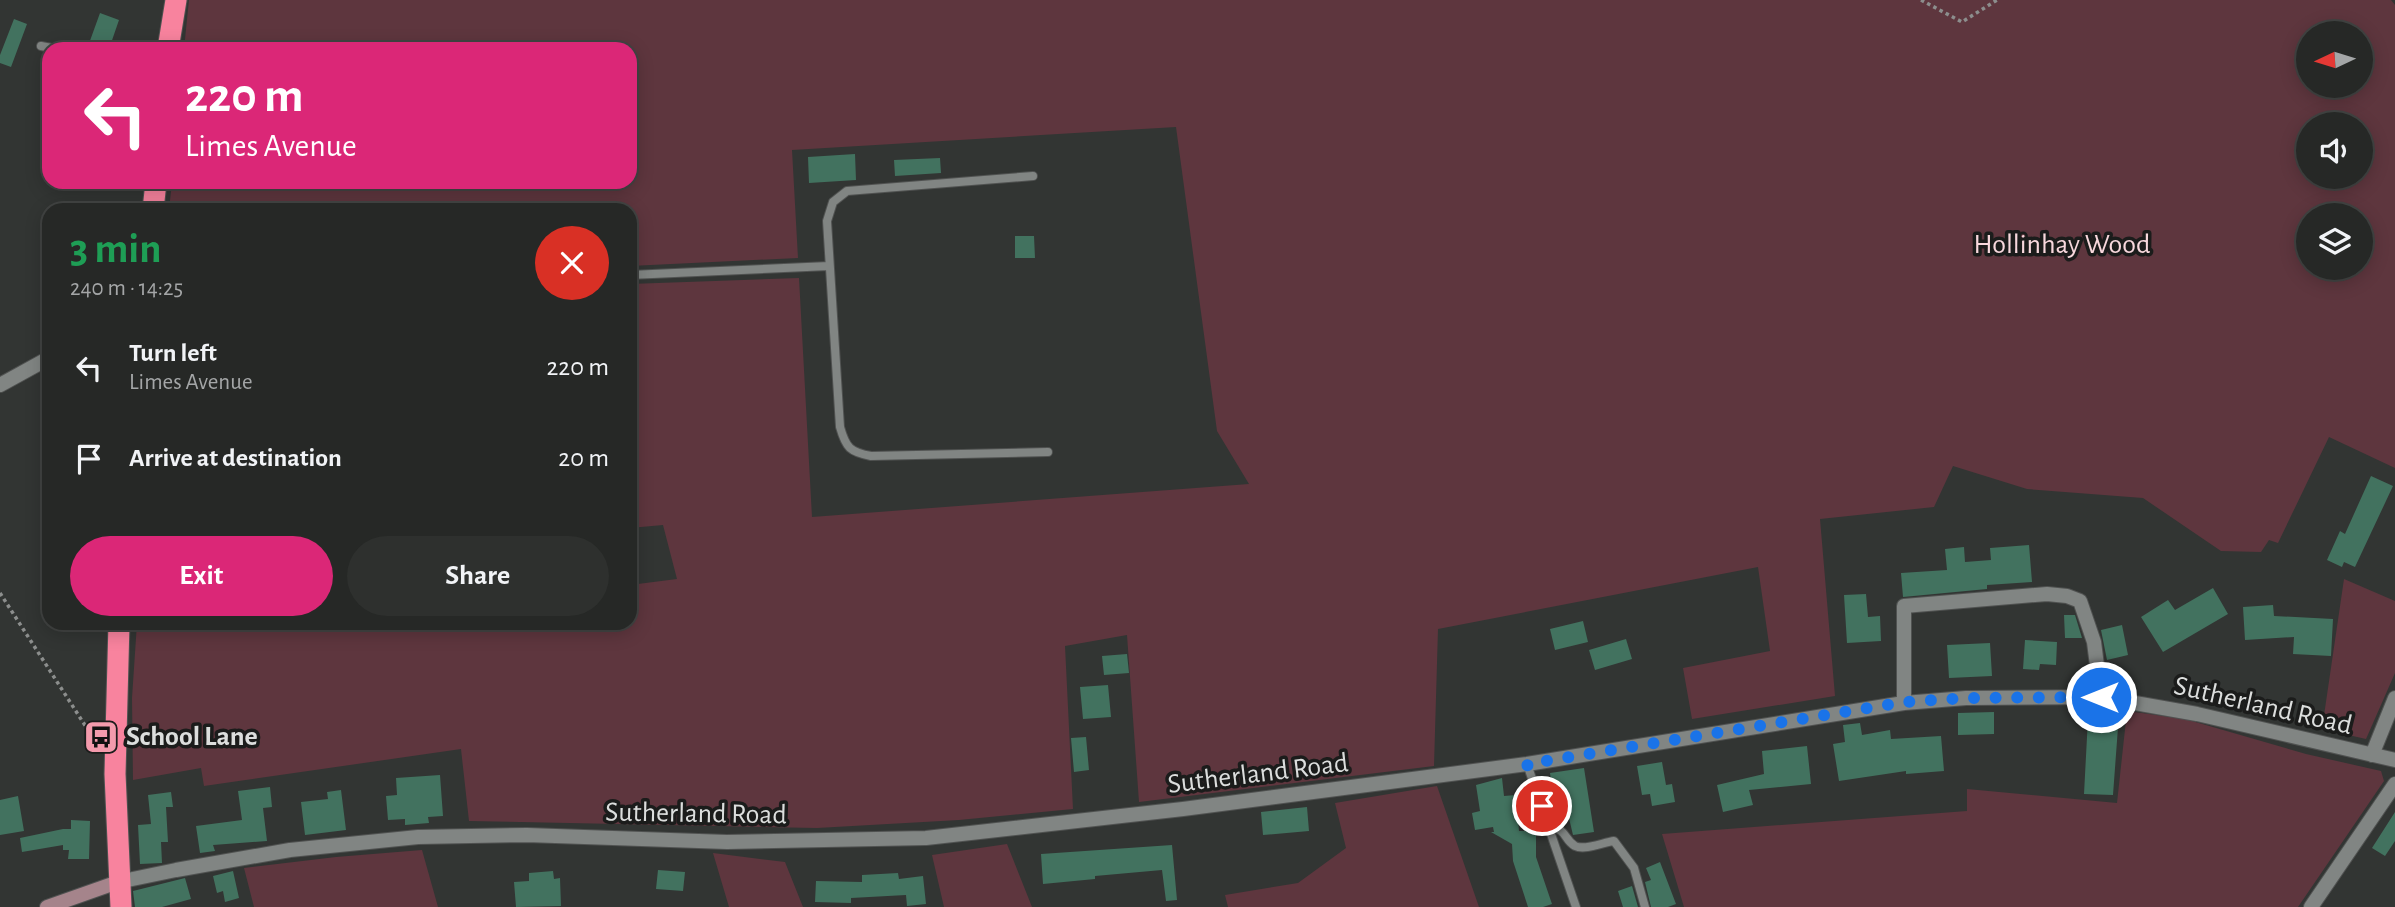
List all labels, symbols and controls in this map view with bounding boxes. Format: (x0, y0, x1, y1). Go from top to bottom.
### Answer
north arrow (2296, 21, 2373, 98)
map controls (2296, 21, 2373, 280)
icon: left (70, 70, 161, 161)
text: 220 m (185, 72, 304, 121)
button: sound (2296, 112, 2373, 189)
text: Limes Avenue (185, 130, 357, 162)
button: layers (2296, 203, 2373, 280)
button: close (535, 226, 609, 300)
text: 3 min (70, 228, 162, 270)
park label: Hollinhay Wood (1974, 231, 2150, 259)
text: 240 m · 14:25 (70, 277, 183, 300)
text: Turn left (129, 340, 217, 366)
icon: left (70, 349, 108, 387)
text: 220 m (547, 354, 609, 380)
text: Limes Avenue (129, 371, 253, 394)
icon: arrive (70, 440, 108, 478)
text: Arrive at destination (129, 445, 342, 471)
text: 20 m (558, 445, 609, 471)
button: Exit (70, 536, 333, 616)
button: Share (347, 536, 609, 616)
position arrow (2064, 660, 2138, 734)
street label: Sutherland Road (2171, 672, 2355, 740)
bus stop icon: School Lane (82, 718, 120, 756)
place label: School Lane (126, 723, 258, 751)
street label: Sutherland Road (1166, 749, 1350, 799)
pin (1512, 776, 1572, 836)
icon: arrive (1523, 787, 1561, 825)
street label: Sutherland Road (605, 798, 787, 830)

